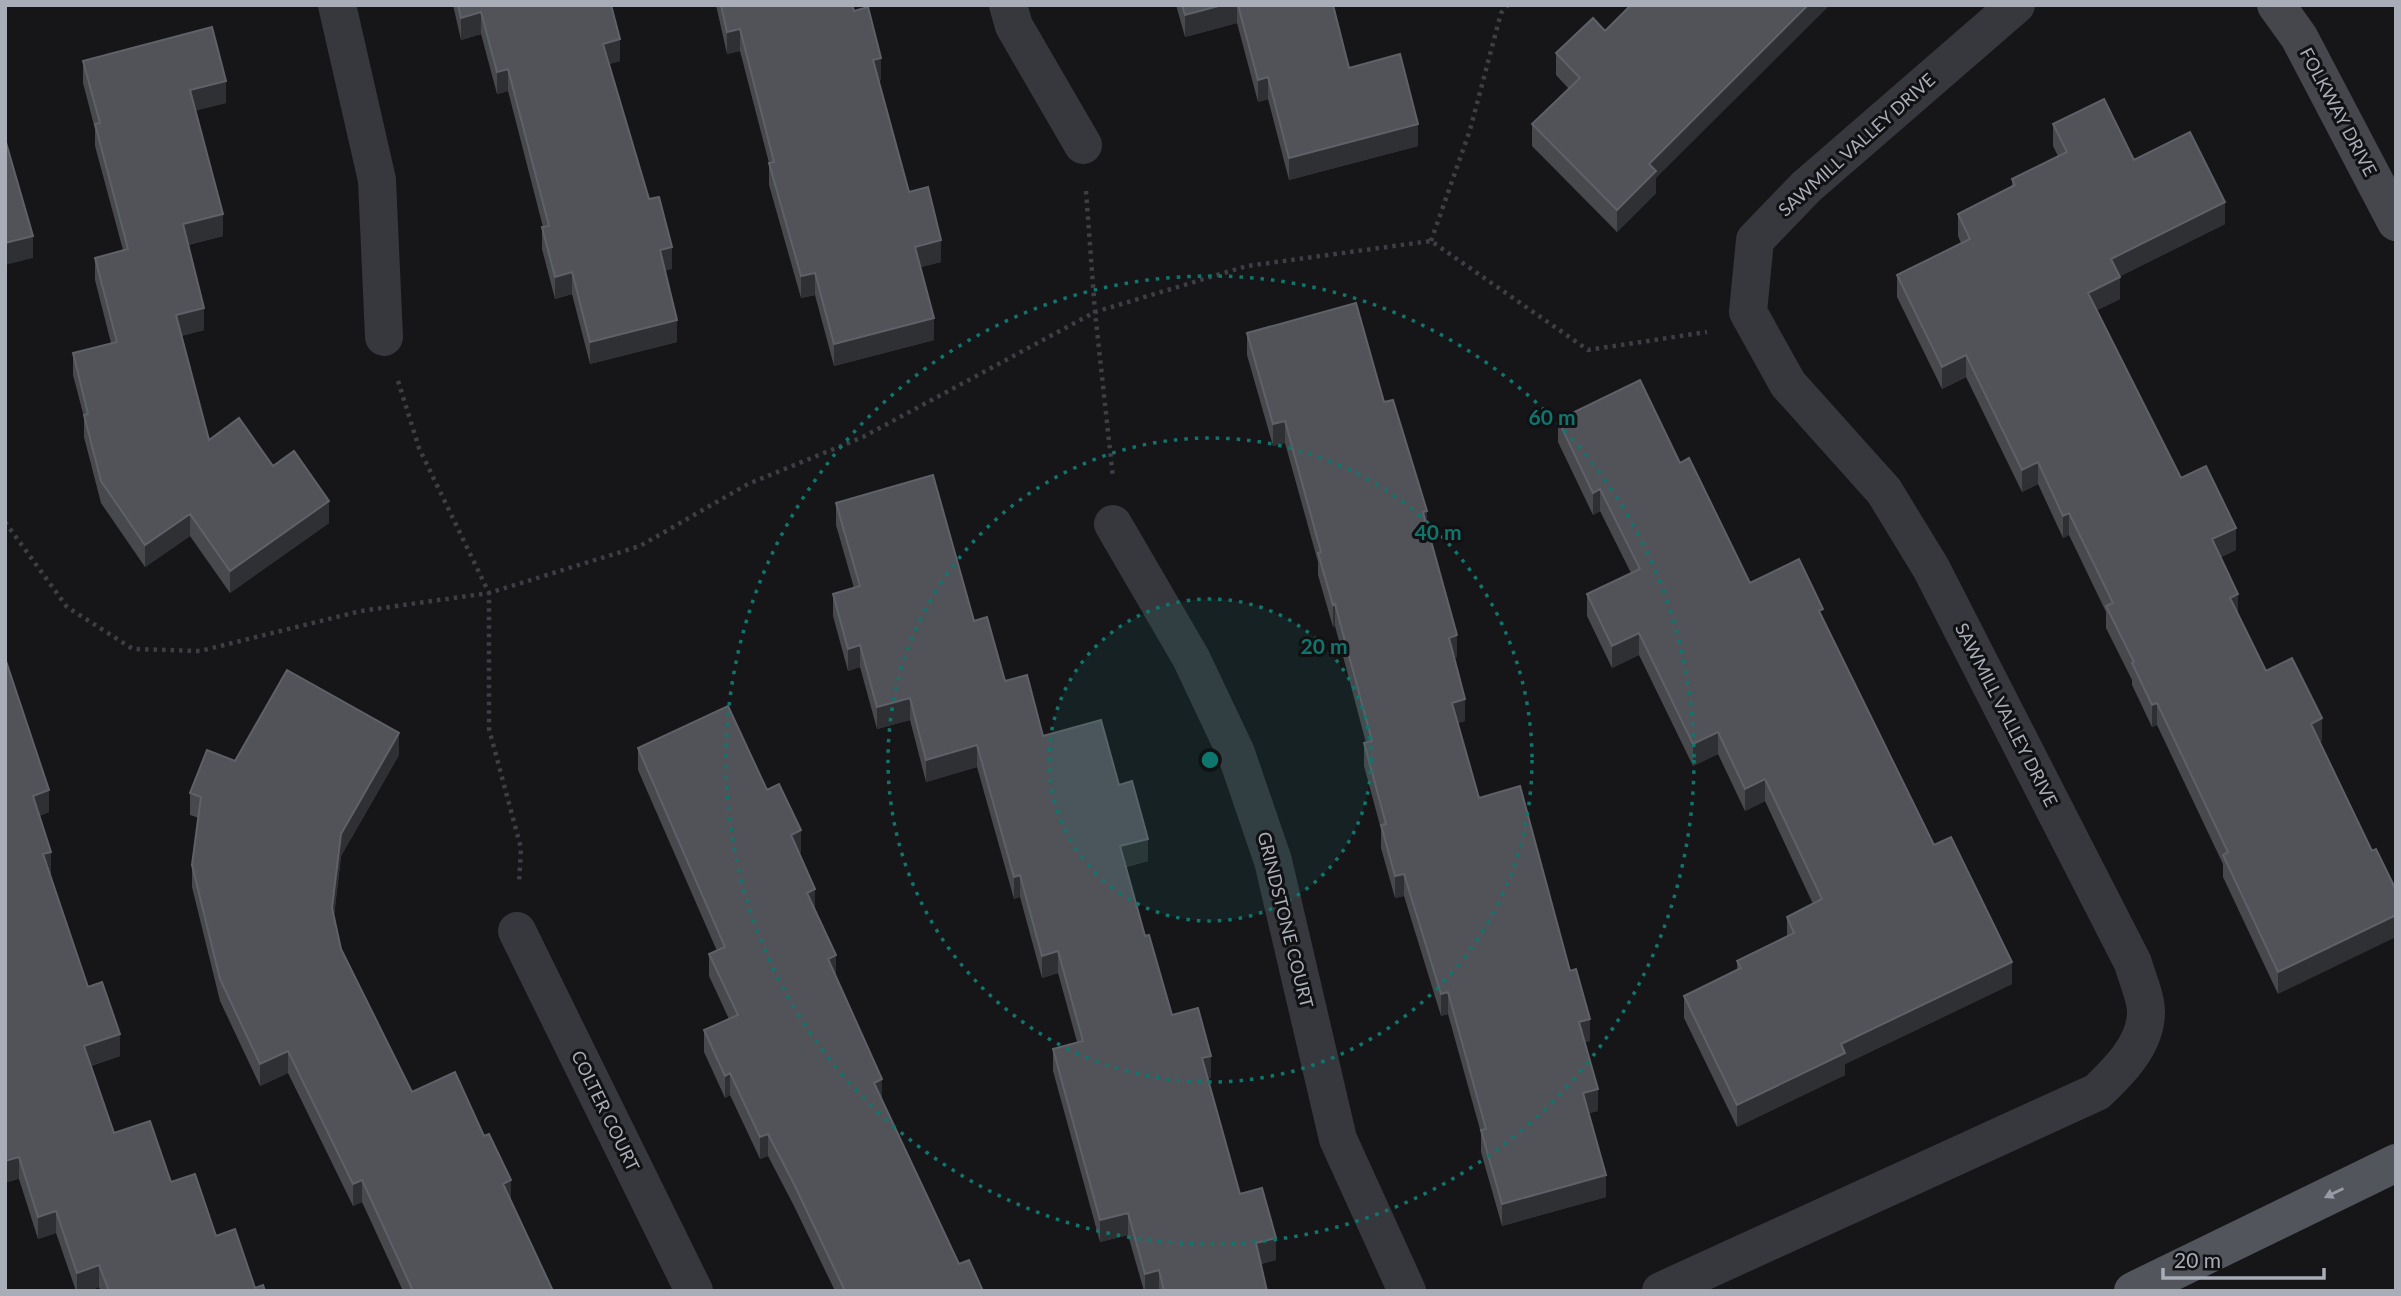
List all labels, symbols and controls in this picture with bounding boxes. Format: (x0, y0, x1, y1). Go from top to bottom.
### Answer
street label: FOLKWAY DRIVE (2296, 44, 2382, 179)
street label: SAWMILL VALLEY DRIVE (1773, 68, 1939, 220)
text: 60 m (1528, 404, 1576, 429)
text: 40 m (1414, 519, 1462, 544)
street label: SAWMILL VALLEY DRIVE (1951, 619, 2063, 810)
text: 20 m (1300, 633, 1348, 658)
centre of rings (1198, 748, 1222, 772)
street label: GRINDSTONE COURT (1253, 829, 1319, 1010)
street label: COLTER COURT (567, 1047, 645, 1175)
one-way arrow (2324, 1187, 2344, 1198)
scale bar (2163, 1236, 2324, 1280)
text: 20 m (2174, 1247, 2221, 1272)

